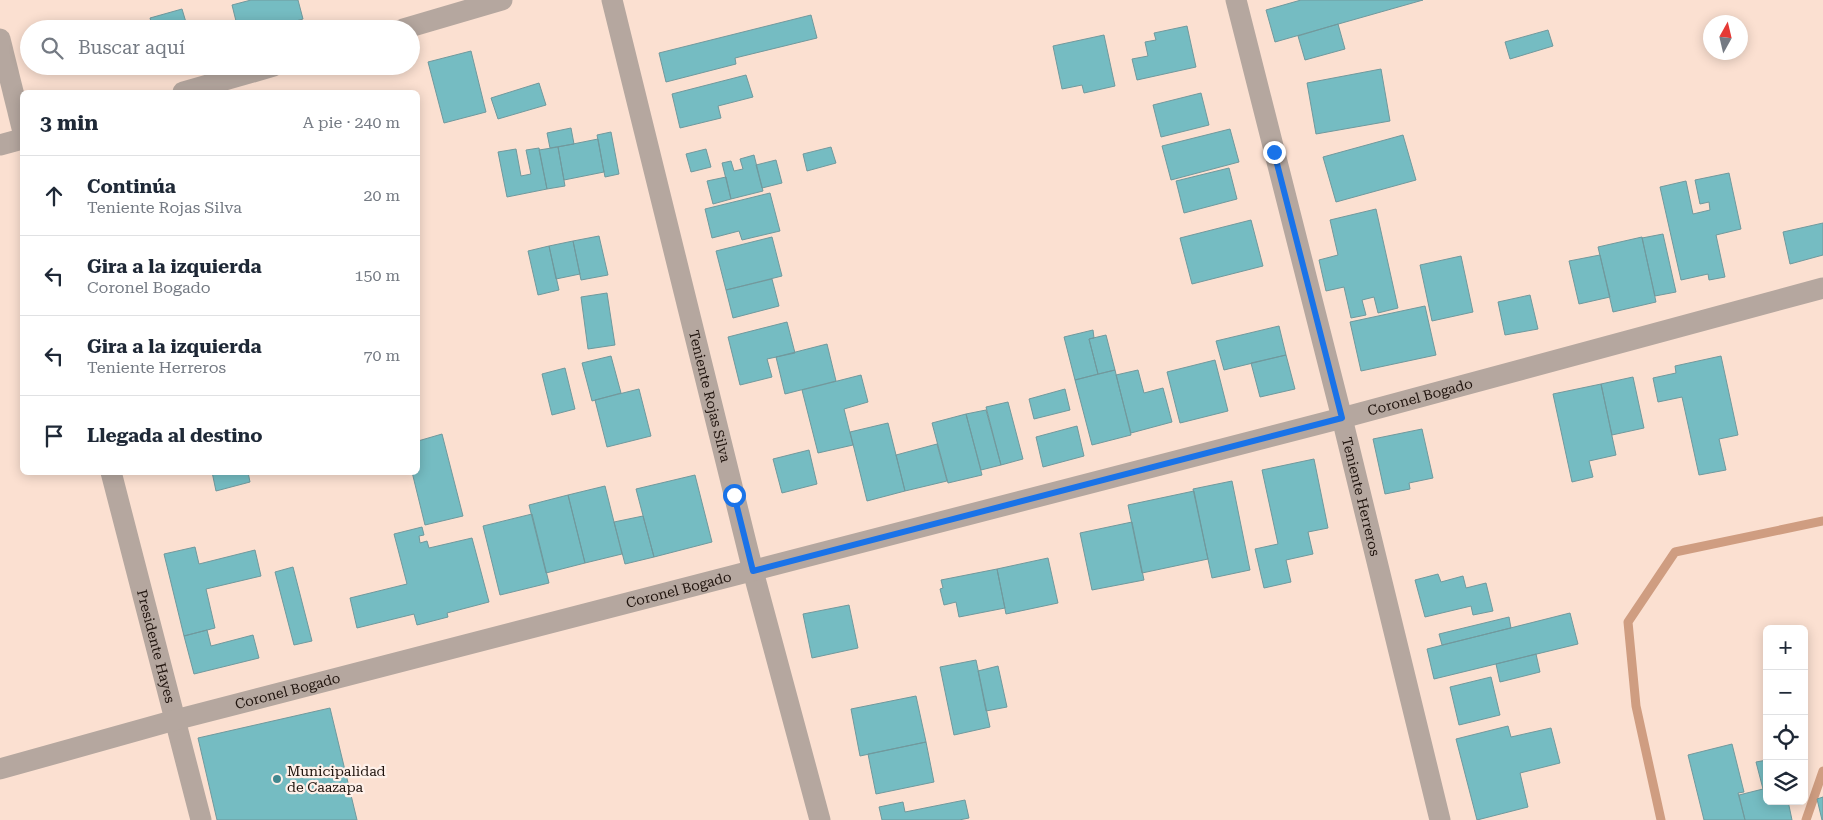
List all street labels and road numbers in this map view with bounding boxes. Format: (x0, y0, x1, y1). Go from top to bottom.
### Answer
street label: Teniente Rojas Silva (686, 328, 734, 464)
street label: Coronel Bogado (1366, 375, 1474, 419)
street label: Teniente Herreros (1339, 435, 1383, 558)
street label: Coronel Bogado (624, 568, 733, 611)
street label: Presidente Hayes (134, 588, 179, 705)
street label: Coronel Bogado (233, 670, 342, 712)

